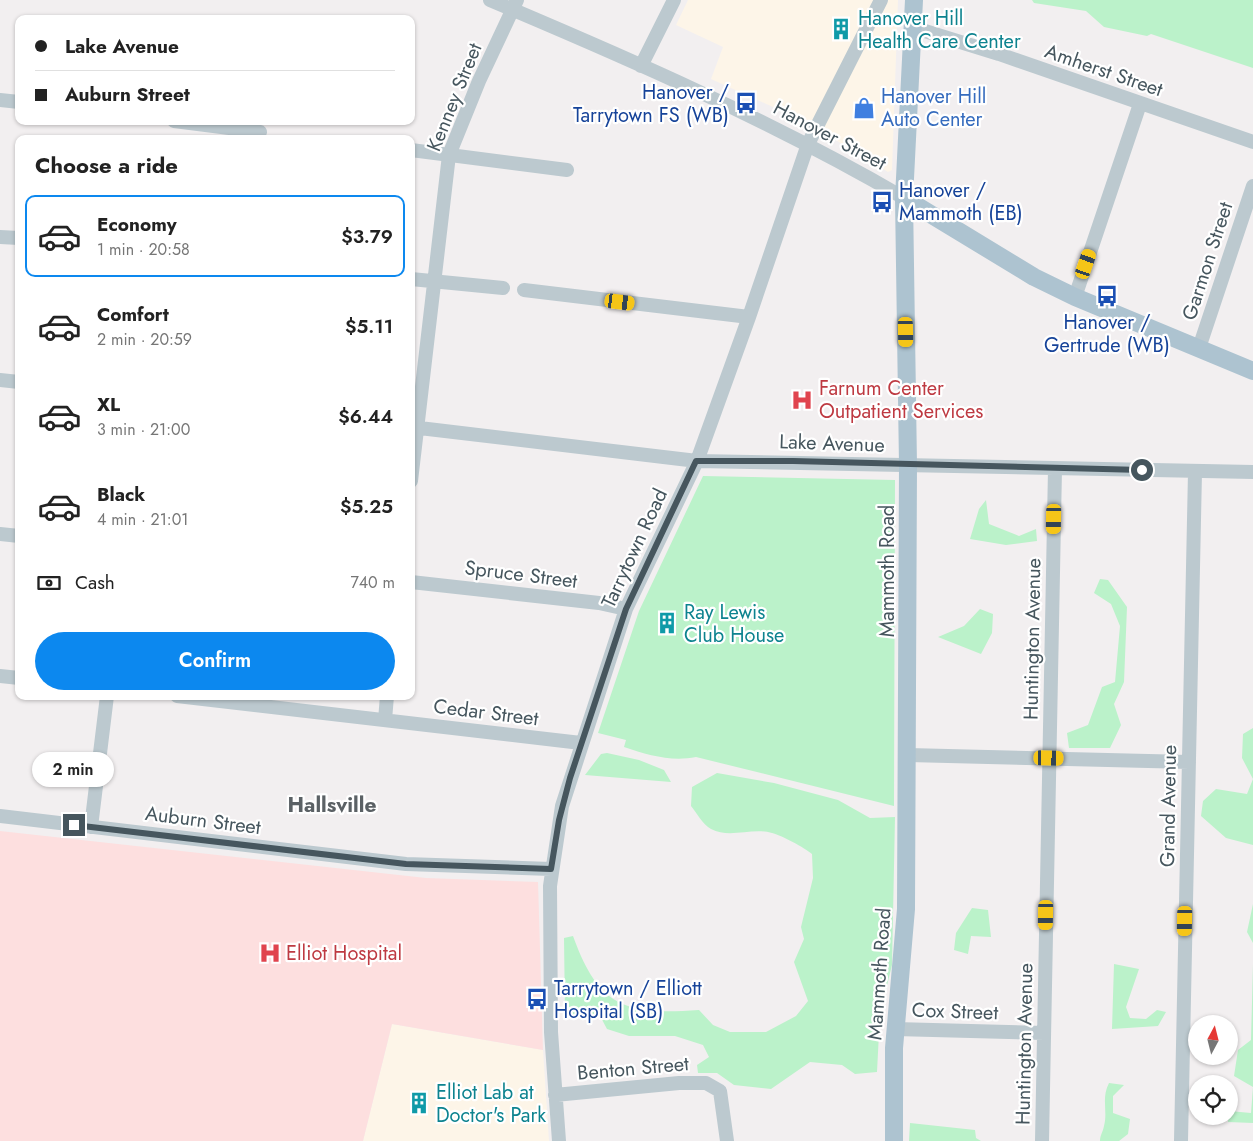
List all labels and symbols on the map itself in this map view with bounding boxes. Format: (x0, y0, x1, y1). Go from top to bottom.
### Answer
place label: Hanover Hill Health Care Center (858, 4, 1021, 56)
building icon: Hanover Hill Health Care Center (828, 16, 854, 42)
street label: Amherst Street (1041, 37, 1167, 104)
street label: Kenney Street (420, 38, 489, 156)
place label: Hanover / Tarrytown FS (WB) (573, 78, 729, 130)
place label: Hanover Hill Auto Center (881, 82, 986, 134)
bus stop icon: Hanover / Tarrytown FS (WB) (733, 90, 759, 116)
street label: Hanover Street (768, 93, 892, 178)
shop icon: Hanover Hill Auto Center (851, 95, 877, 121)
place label: Hanover / Mammoth (EB) (899, 176, 1023, 228)
bus stop icon: Hanover / Mammoth (EB) (869, 189, 895, 215)
street label: Garmon Street (1175, 198, 1240, 324)
car (1074, 247, 1097, 281)
bus stop icon: Hanover / Gertrude (WB) (1094, 283, 1120, 309)
car (604, 293, 635, 311)
place label: Hanover / Gertrude (WB) (1044, 308, 1170, 360)
car (898, 317, 913, 347)
place label: Farnum Center Outpatient Services (819, 374, 983, 426)
hospital icon: Farnum Center Outpatient Services (789, 387, 815, 413)
street label: Lake Avenue (779, 427, 885, 460)
route start (1131, 459, 1153, 481)
street label: Tarrytown Road (594, 484, 675, 613)
car (1046, 504, 1061, 534)
street label: Mammoth Road (873, 505, 902, 637)
street label: Spruce Street (463, 553, 579, 596)
street label: Huntington Avenue (1017, 558, 1048, 720)
place label: Ray Lewis Club House (684, 598, 784, 650)
building icon: Ray Lewis Club House (654, 610, 680, 636)
street label: Cedar Street (432, 692, 540, 733)
street label: Grand Avenue (1153, 745, 1184, 867)
car (1033, 750, 1064, 766)
callout: 2 min (33, 752, 115, 788)
district label: Hallsville (288, 790, 376, 820)
street label: Auburn Street (143, 799, 263, 842)
route end (63, 814, 85, 836)
car (1038, 900, 1053, 930)
car (1177, 906, 1192, 936)
street label: Mammoth Road (860, 907, 899, 1041)
place label: Elliot Hospital (286, 939, 402, 968)
hospital icon: Elliot Hospital (257, 940, 283, 966)
street label: Huntington Avenue (1009, 963, 1040, 1125)
place label: Tarrytown / Elliott Hospital (SB) (554, 974, 702, 1026)
bus stop icon: Tarrytown / Elliott Hospital (SB) (524, 986, 550, 1012)
street label: Cox Street (911, 995, 999, 1028)
north arrow (1188, 1015, 1238, 1065)
street label: Benton Street (576, 1049, 690, 1088)
place label: Elliot Lab at Doctor's Park (436, 1078, 546, 1130)
building icon: Elliot Lab at Doctor's Park (406, 1090, 432, 1116)

